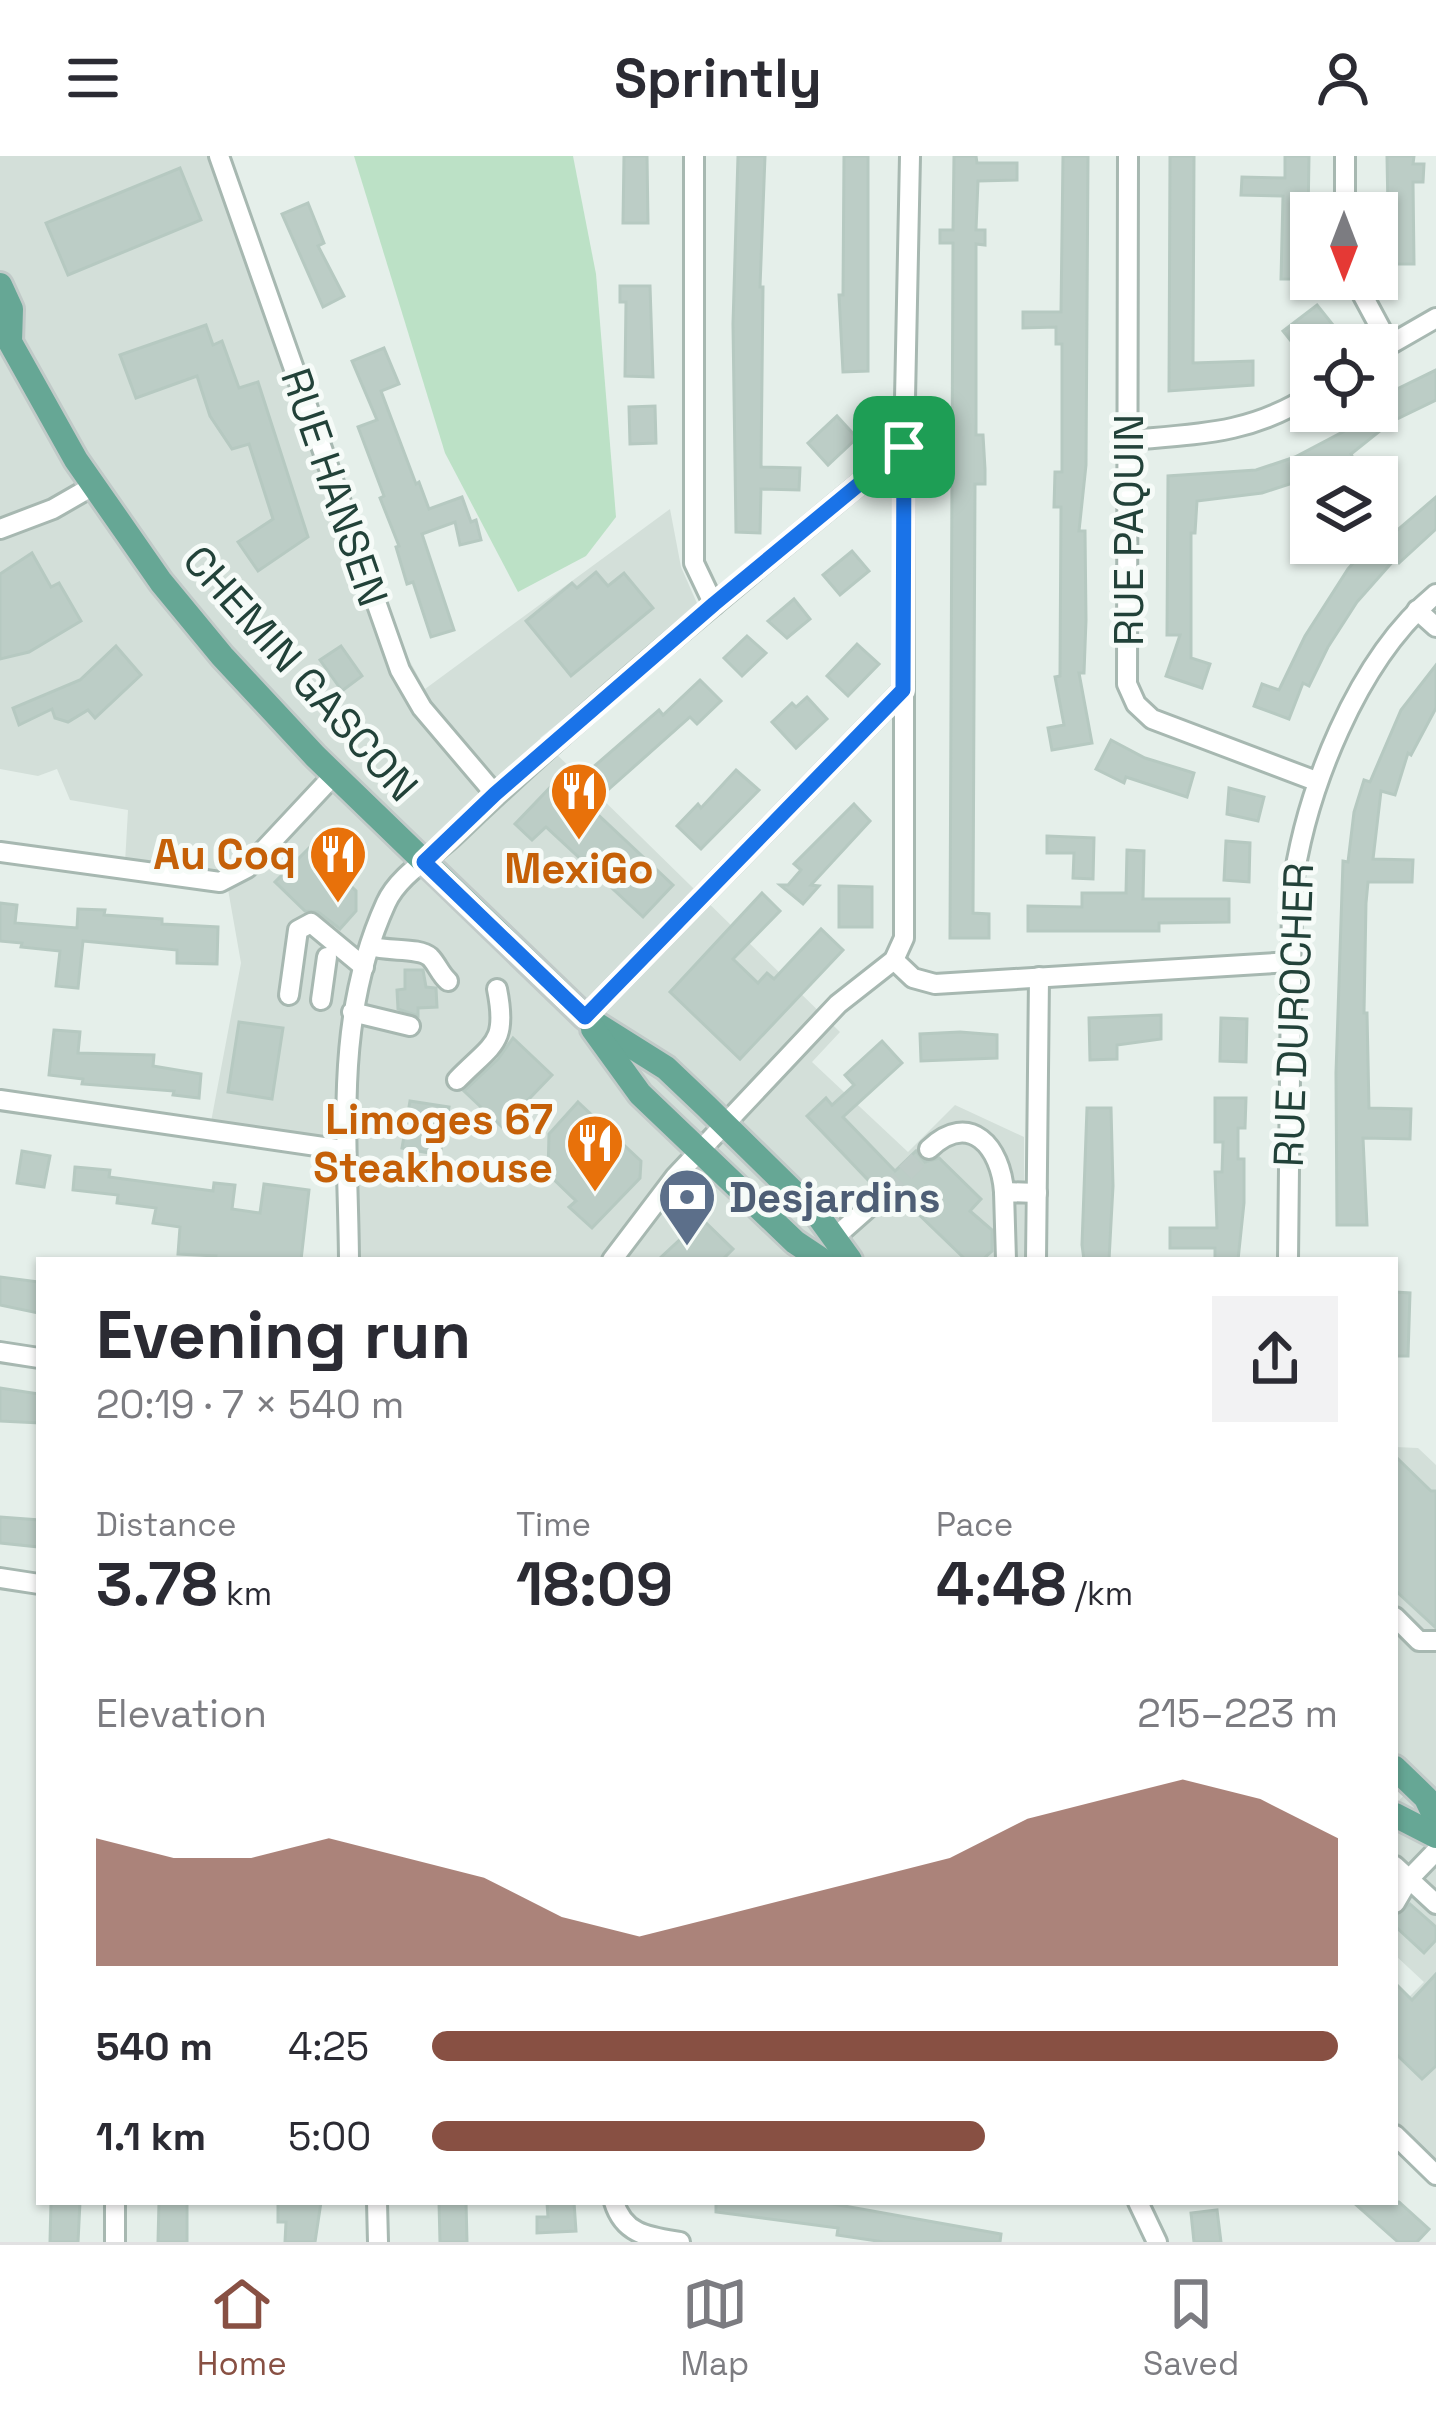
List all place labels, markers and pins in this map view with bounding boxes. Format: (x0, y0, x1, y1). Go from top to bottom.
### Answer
pin (853, 396, 955, 498)
restaurant icon: MexiGo (548, 760, 610, 842)
restaurant icon: Au Coq (307, 823, 369, 905)
place label: Au Coq (153, 828, 296, 881)
place label: MexiGo (504, 842, 654, 895)
place label: Limoges 67 Steakhouse (313, 1093, 553, 1194)
restaurant icon: Limoges 67 Steakhouse (564, 1112, 626, 1194)
bank icon: Desjardins (656, 1166, 718, 1248)
place label: Desjardins (729, 1171, 940, 1224)

